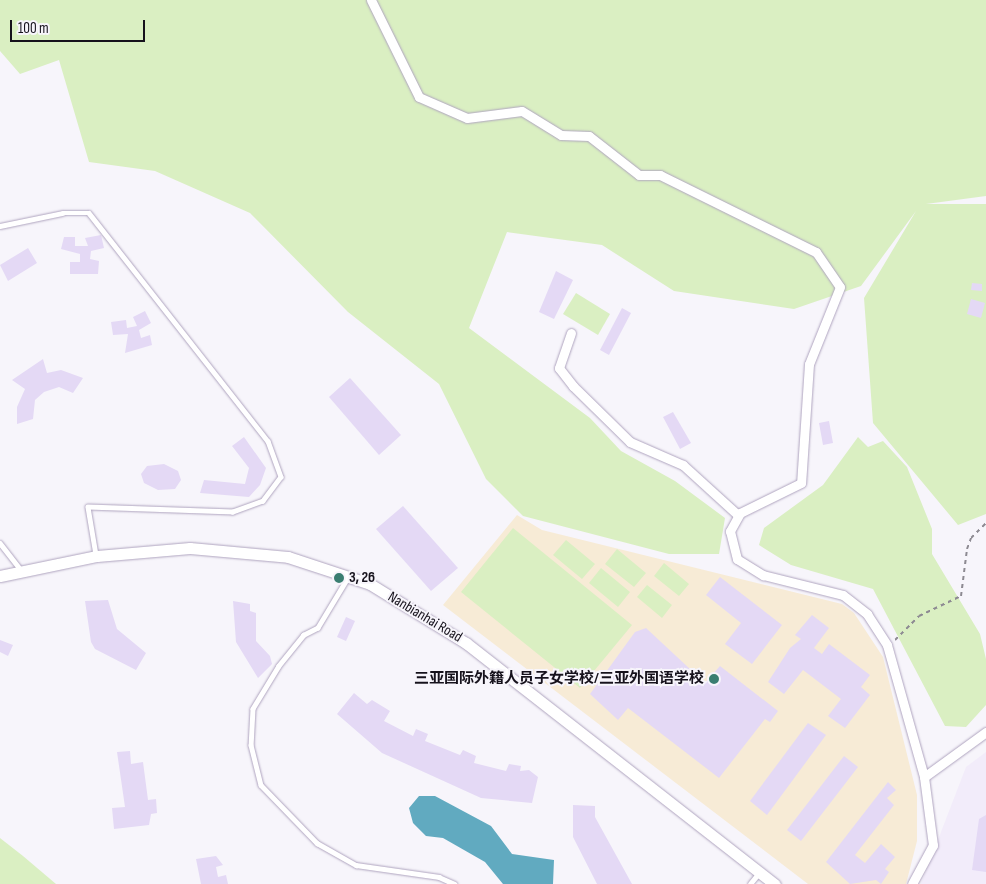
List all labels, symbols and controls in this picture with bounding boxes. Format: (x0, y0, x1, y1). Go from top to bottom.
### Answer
scale bar (12, 10, 148, 42)
text: 100 m (18, 19, 49, 38)
place label: 3, 26 (349, 569, 375, 587)
marker: 3, 26 (333, 572, 345, 584)
street label: Nanbianhai Road (385, 588, 465, 646)
place label: 三亚国际外籍人员子女学校/三亚外国语学校 (414, 670, 704, 688)
marker: 三亚国际外籍人员子女学校/三亚外国语学校 (708, 673, 720, 685)

